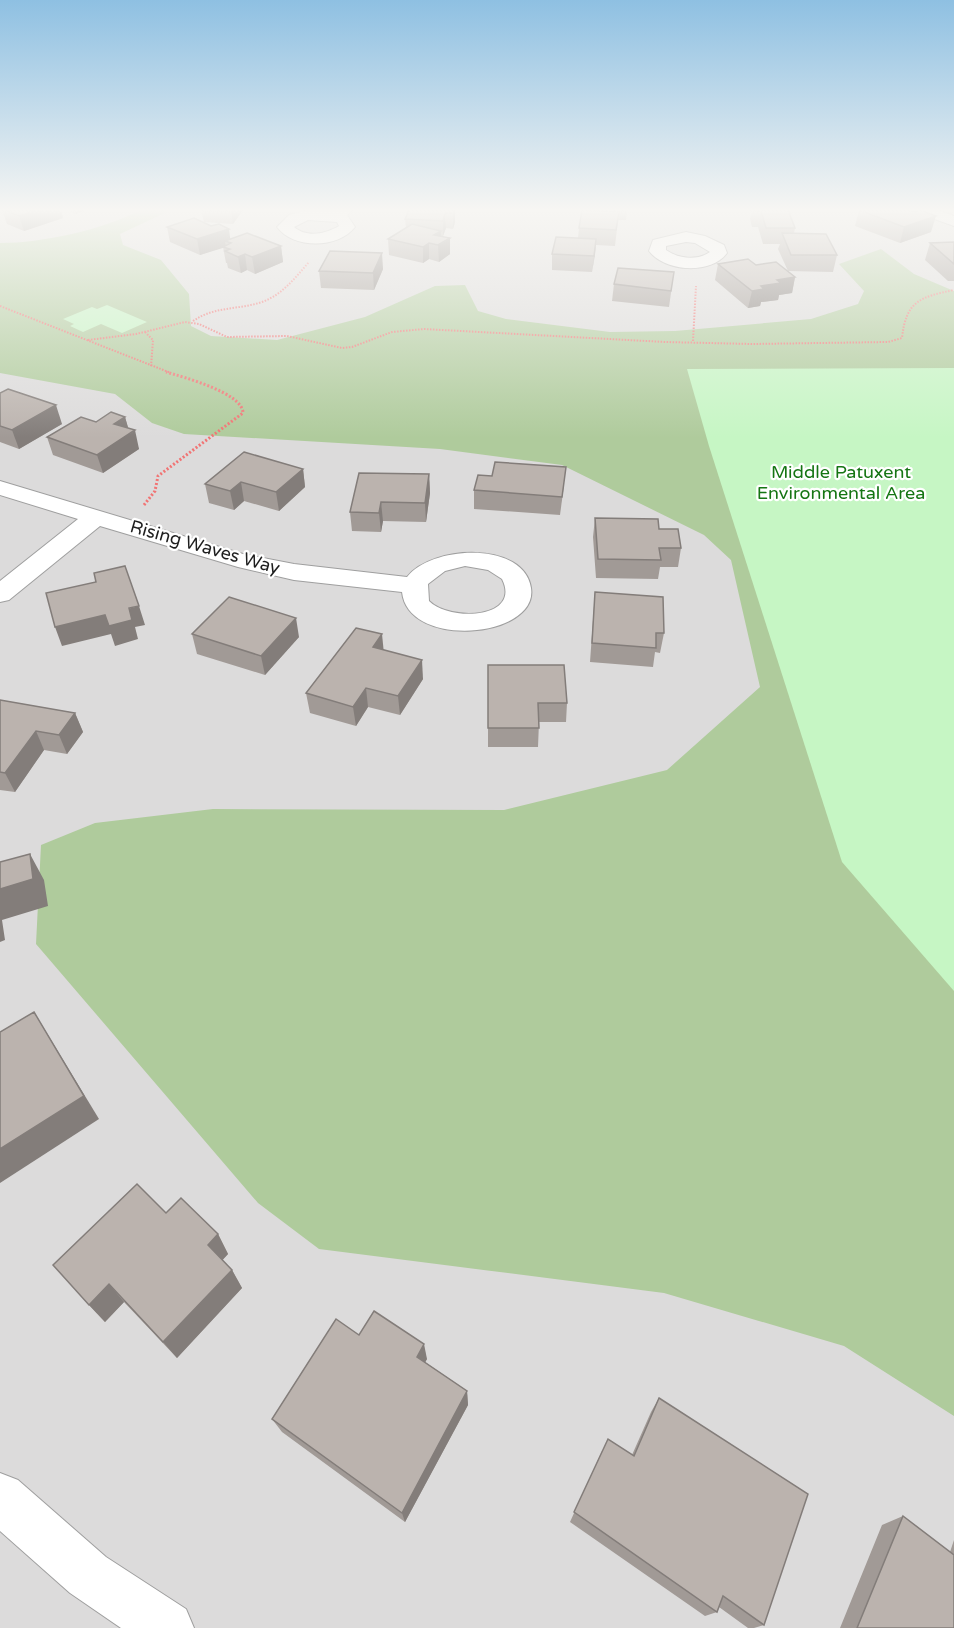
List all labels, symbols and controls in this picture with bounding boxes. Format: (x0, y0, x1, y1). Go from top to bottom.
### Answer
park label: Middle Patuxent Environmental Area (757, 461, 925, 504)
street label: Rising Waves Way (128, 515, 283, 579)

